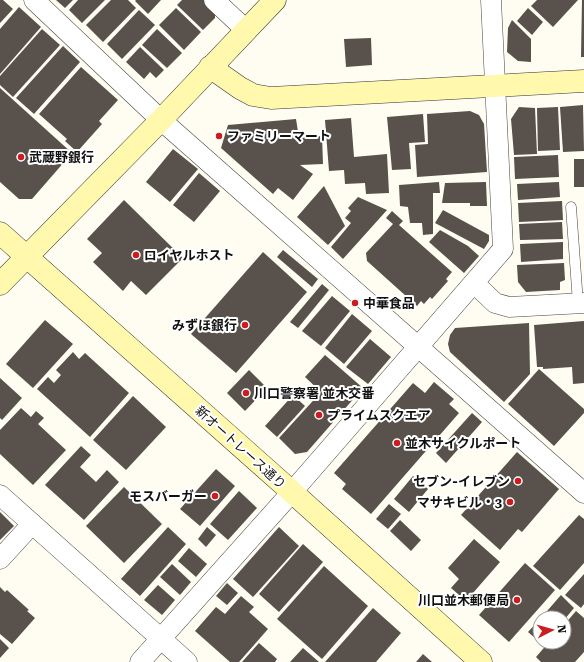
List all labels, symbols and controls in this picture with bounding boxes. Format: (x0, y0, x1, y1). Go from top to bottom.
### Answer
place label: ファミリーマート (227, 129, 331, 144)
marker: ファミリーマート (214, 131, 224, 141)
place label: 武蔵野銀行 (29, 150, 94, 165)
marker: 武蔵野銀行 (16, 152, 26, 162)
place label: ロイヤルホスト (144, 248, 235, 263)
marker: ロイヤルホスト (131, 250, 141, 260)
place label: 中華食品 (363, 296, 415, 311)
marker: 中華食品 (350, 298, 360, 308)
place label: みずほ銀行 (172, 318, 237, 333)
marker: みずほ銀行 (240, 320, 250, 330)
place label: 川口警察署 並木交番 (254, 386, 374, 401)
marker: 川口警察署 並木交番 (241, 388, 251, 398)
street label: 新オートレース通り (192, 403, 289, 492)
place label: プライムスクエア (327, 408, 431, 423)
marker: プライムスクエア (314, 410, 324, 420)
place label: 並木サイクルポート (405, 436, 521, 451)
marker: 並木サイクルポート (392, 438, 402, 448)
place label: セブン-イレブン (413, 474, 510, 489)
marker: セブン-イレブン (513, 476, 523, 486)
place label: モスバーガー (129, 489, 207, 504)
marker: モスバーガー (210, 491, 220, 501)
place label: マサキビル・3 (417, 495, 502, 510)
marker: マサキビル・3 (505, 497, 515, 507)
place label: 川口並木郵便局 (418, 593, 509, 608)
marker: 川口並木郵便局 (512, 595, 522, 605)
north arrow (532, 610, 572, 650)
text: N (555, 624, 568, 634)

